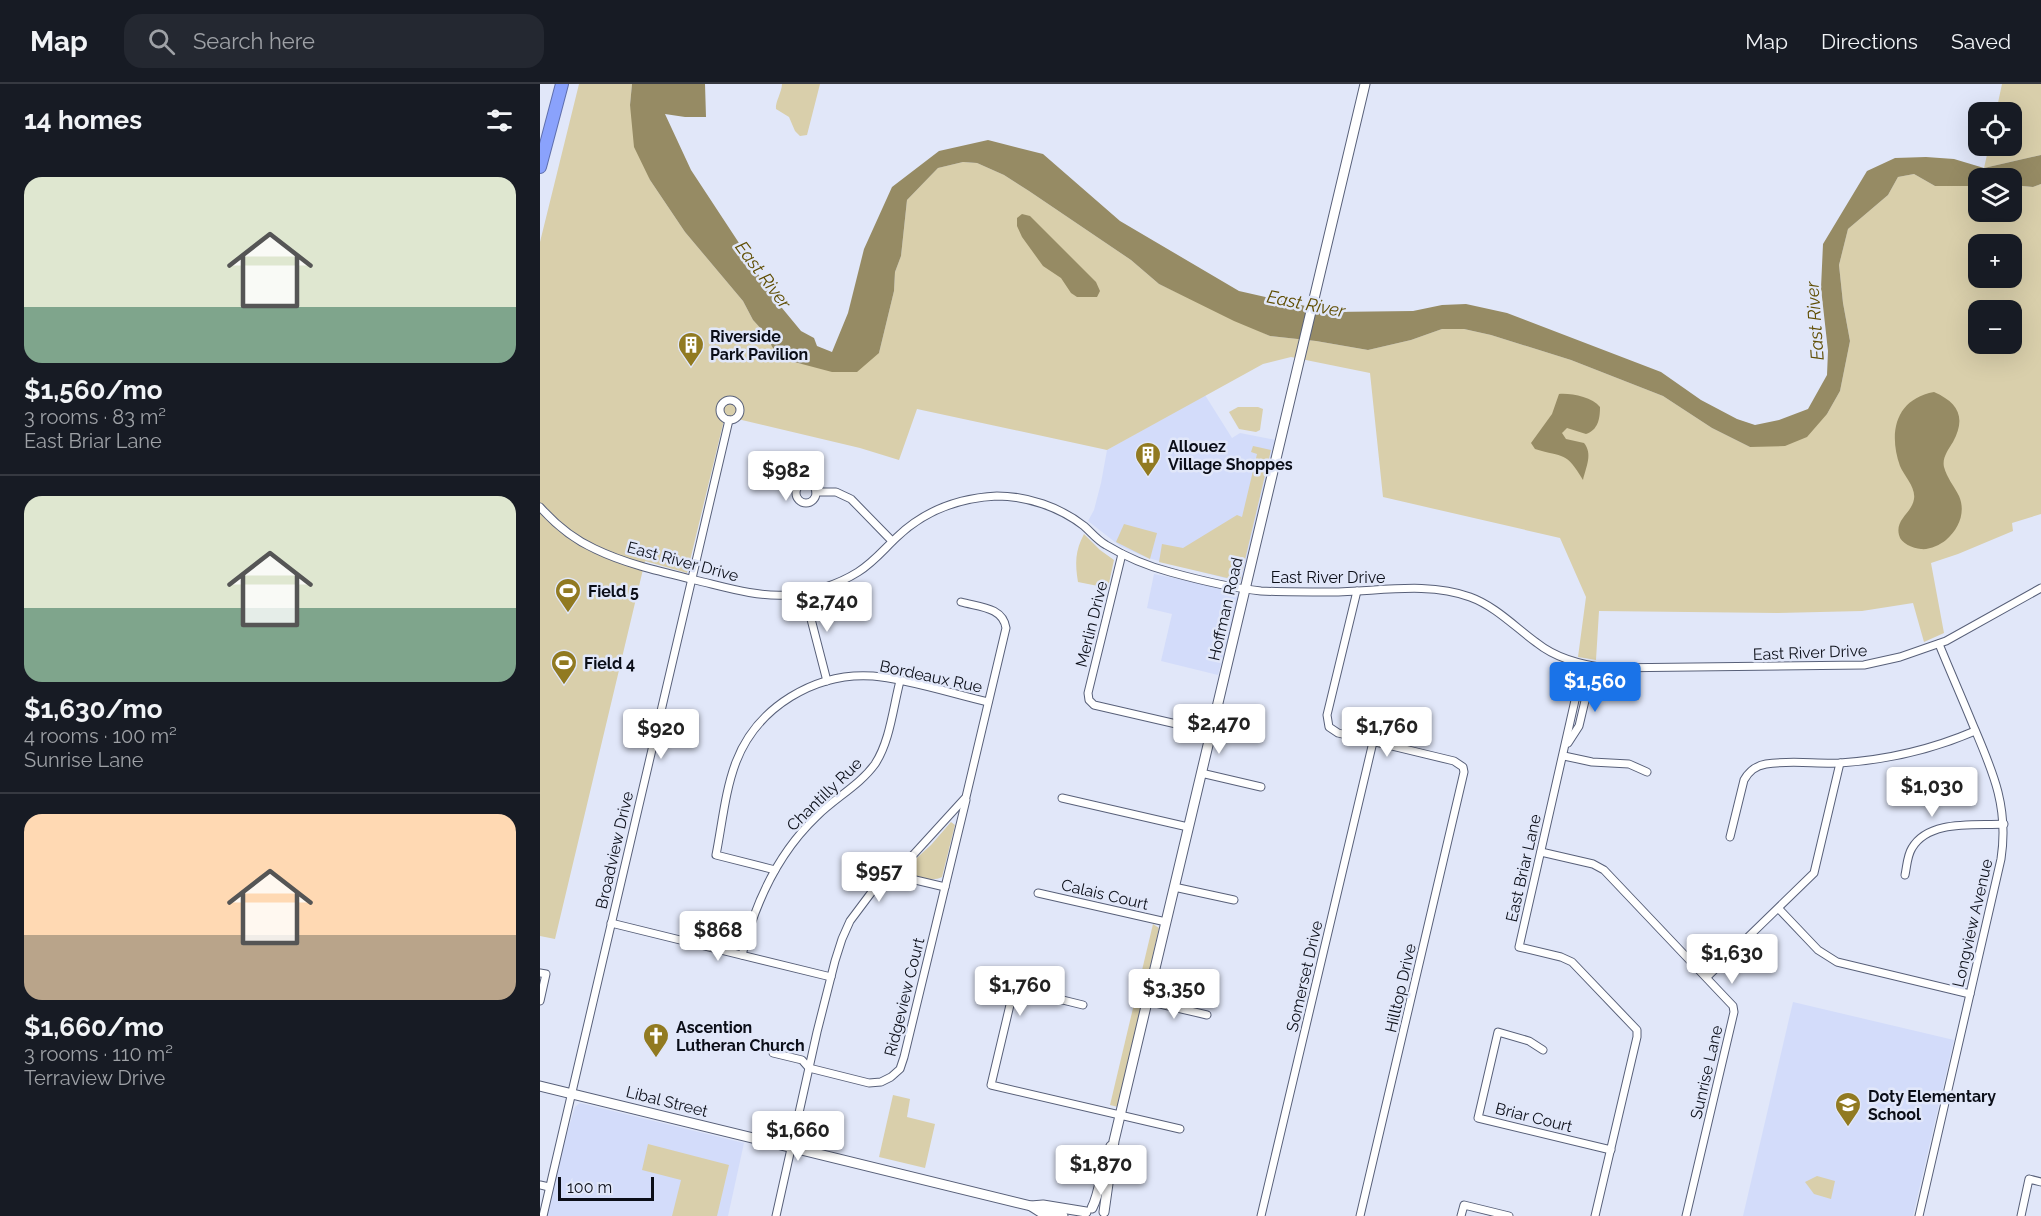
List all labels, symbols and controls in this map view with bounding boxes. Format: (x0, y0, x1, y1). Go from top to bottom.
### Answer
search box (124, 14, 544, 68)
text: Map (30, 25, 88, 58)
icon: search (145, 25, 178, 58)
text: Search here (193, 28, 315, 54)
text: Map (1745, 29, 1788, 54)
text: Directions (1821, 29, 1918, 54)
text: Saved (1951, 29, 2011, 54)
map controls (1968, 102, 2022, 354)
button: locate (1968, 102, 2022, 156)
icon: filters (483, 104, 516, 137)
text: 14 homes (24, 105, 142, 135)
button: layers (1968, 168, 2022, 222)
icon: home (216, 216, 324, 324)
button: + (1968, 234, 2022, 288)
water label: East River (731, 237, 796, 313)
water label: East River (1801, 280, 1828, 361)
water label: East River (1265, 286, 1348, 322)
button: − (1968, 300, 2022, 354)
place label: Riverside Park Pavilion (710, 327, 808, 364)
building icon: Riverside Park Pavilion (676, 330, 706, 368)
text: $1,560/mo (24, 375, 163, 405)
text: 3 rooms · 83 m² (24, 405, 166, 429)
text: East Briar Lane (24, 429, 162, 453)
place label: Allouez Village Shoppes (1168, 437, 1293, 474)
building icon: Allouez Village Shoppes (1133, 440, 1163, 478)
pin: $982 (750, 451, 822, 502)
text: $982 (762, 458, 810, 482)
icon: home (216, 535, 324, 643)
street label: East River Drive (625, 537, 741, 585)
street label: Hoffman Road (1204, 555, 1247, 663)
street label: East River Drive (1271, 568, 1385, 587)
sports icon: Field 5 (553, 576, 583, 614)
street label: Merlin Drive (1072, 579, 1111, 669)
place label: Field 5 (588, 582, 639, 601)
pin: $2,740 (778, 582, 876, 633)
text: $2,740 (796, 589, 858, 613)
street label: East River Drive (1752, 641, 1868, 664)
sports icon: Field 4 (549, 648, 579, 686)
place label: Field 4 (584, 654, 635, 673)
street label: Bordeaux Rue (878, 656, 984, 697)
pin: $1,560 (1546, 662, 1644, 713)
text: $1,560 (1564, 669, 1626, 693)
text: $1,630/mo (24, 694, 162, 724)
pin: $2,470 (1170, 704, 1268, 755)
pin: $1,760 (1338, 707, 1436, 758)
pin: $920 (625, 709, 697, 760)
text: $2,470 (1187, 711, 1251, 735)
text: $1,760 (1356, 714, 1418, 738)
text: $920 (637, 716, 685, 740)
text: 4 rooms · 100 m² (24, 724, 177, 748)
text: Sunrise Lane (24, 748, 144, 772)
street label: Chantilly Rue (783, 754, 866, 835)
pin: $1,030 (1883, 767, 1981, 818)
text: $1,030 (1901, 774, 1963, 798)
street label: Broadview Drive (592, 789, 637, 911)
street label: East Briar Lane (1502, 812, 1545, 924)
pin: $957 (843, 852, 915, 903)
icon: home (216, 853, 324, 961)
street label: Longview Avenue (1948, 857, 1997, 989)
text: $957 (856, 859, 902, 883)
street label: Calais Court (1059, 875, 1151, 914)
pin: $868 (682, 911, 754, 962)
text: $868 (694, 918, 742, 942)
street label: Somerset Drive (1282, 919, 1327, 1034)
pin: $1,630 (1683, 934, 1781, 985)
street label: Ridgeview Court (881, 935, 929, 1058)
text: $1,630 (1701, 941, 1763, 965)
street label: Hilltop Drive (1381, 942, 1420, 1035)
pin: $1,760 (971, 966, 1069, 1017)
pin: $3,350 (1125, 969, 1223, 1020)
text: $1,760 (989, 973, 1051, 997)
text: $3,350 (1143, 976, 1205, 1000)
text: $1,660/mo (24, 1012, 164, 1042)
place label: Ascention Lutheran Church (676, 1018, 805, 1055)
church icon: Ascention Lutheran Church (641, 1021, 671, 1059)
street label: Sunrise Lane (1686, 1023, 1726, 1121)
text: 3 rooms · 110 m² (24, 1042, 173, 1066)
text: Terraview Drive (24, 1066, 165, 1090)
street label: Libal Street (624, 1082, 710, 1121)
place label: Doty Elementary School (1868, 1087, 1996, 1124)
school or university icon: Doty Elementary School (1833, 1090, 1863, 1128)
street label: Briar Court (1493, 1099, 1575, 1136)
pin: $1,660 (749, 1111, 847, 1162)
text: $1,660 (766, 1118, 830, 1142)
pin: $1,870 (1052, 1145, 1150, 1196)
text: $1,870 (1070, 1152, 1132, 1176)
scale bar (558, 1174, 654, 1202)
text: 100 m (567, 1178, 612, 1197)

